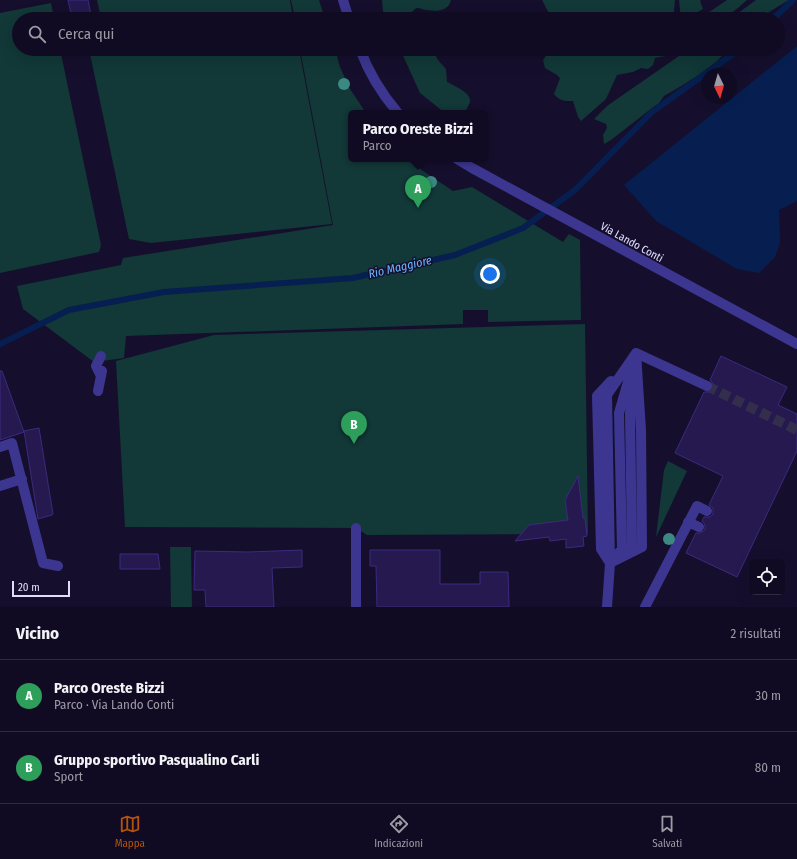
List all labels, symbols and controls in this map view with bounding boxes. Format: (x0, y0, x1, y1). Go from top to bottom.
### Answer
search box (12, 12, 785, 56)
icon: search (26, 23, 48, 45)
text: Cerca qui (58, 25, 114, 43)
north arrow (701, 68, 737, 104)
popup (348, 110, 488, 162)
text: Parco Oreste Bizzi (363, 120, 473, 138)
text: Parco (363, 138, 392, 153)
pin: A (405, 175, 431, 208)
street label: Via Lando Conti (598, 220, 666, 265)
water label: Rio Maggiore (367, 253, 433, 281)
your location (480, 264, 500, 284)
pin: B (341, 411, 367, 444)
map controls (749, 559, 785, 595)
button: locate (749, 559, 785, 595)
scale bar (12, 579, 70, 598)
text: 20 m (18, 581, 40, 594)
text: Vicino (16, 623, 59, 644)
text: 2 risultati (731, 626, 781, 641)
text: Parco Oreste Bizzi (54, 679, 164, 697)
text: A (25, 688, 33, 703)
text: 30 m (755, 688, 781, 703)
text: Parco · Via Lando Conti (54, 697, 174, 712)
text: Gruppo sportivo Pasqualino Carli (54, 751, 259, 769)
text: B (25, 760, 33, 775)
text: 80 m (755, 760, 781, 775)
text: Sport (54, 769, 83, 784)
tab: Mappa (115, 813, 145, 850)
tab: Indicazioni (374, 813, 423, 850)
tab: Salvati (652, 813, 682, 850)

